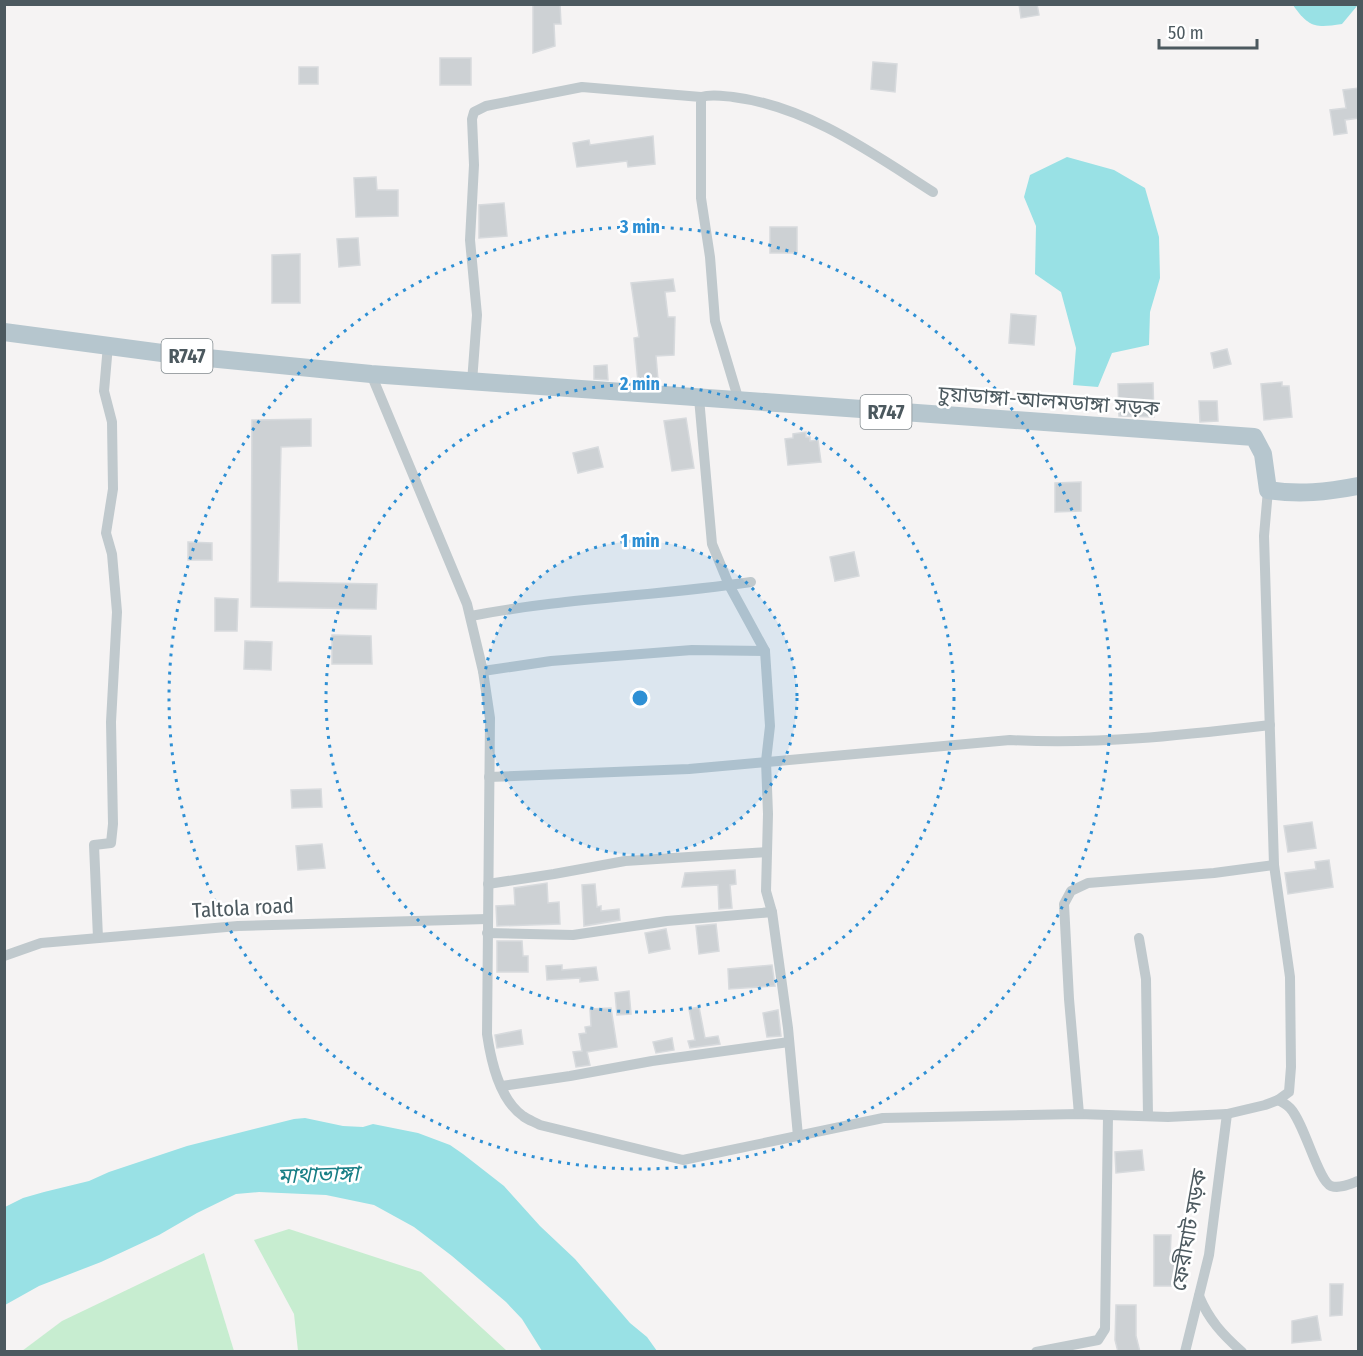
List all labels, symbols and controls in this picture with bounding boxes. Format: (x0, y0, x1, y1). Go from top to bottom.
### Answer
scale bar (1159, 12, 1256, 50)
text: 50 m (1168, 22, 1204, 44)
text: 3 min (619, 216, 660, 238)
road number: R747 (162, 339, 213, 373)
text: 2 min (619, 373, 660, 395)
street label: চুয়াডাঙ্গা-আলমডাঙ্গা সড়ক (937, 380, 1161, 422)
road number: R747 (860, 395, 912, 429)
text: 1 min (620, 530, 660, 552)
centre of rings (630, 688, 650, 708)
street label: Taltola road (192, 892, 294, 924)
water label: মাথাভাঙ্গা (277, 1159, 363, 1189)
street label: ফেরীঘাট সড়ক (1165, 1166, 1213, 1293)

